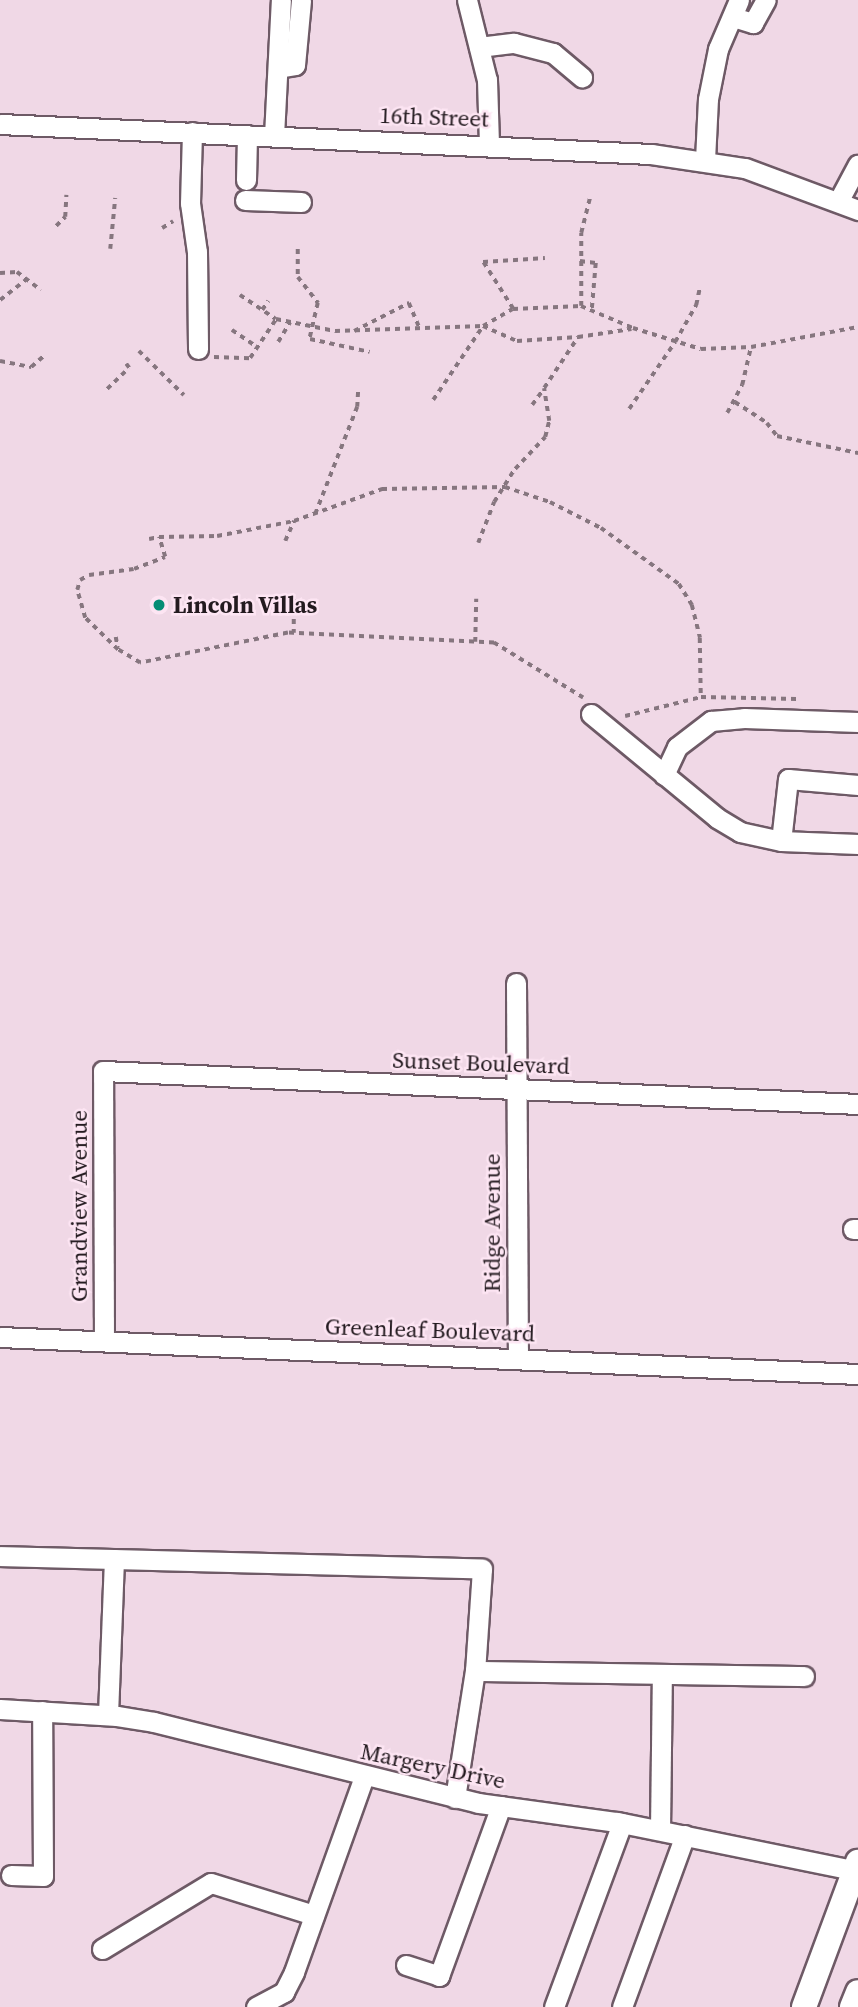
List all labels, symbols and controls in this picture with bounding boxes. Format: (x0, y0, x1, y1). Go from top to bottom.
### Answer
street label: 16th Street (379, 101, 489, 133)
place label: Lincoln Villas (173, 591, 318, 619)
marker: Lincoln Villas (151, 597, 167, 613)
street label: Sunset Boulevard (392, 1046, 570, 1080)
street label: Grandview Avenue (65, 1110, 93, 1302)
street label: Ridge Avenue (478, 1154, 506, 1292)
street label: Greenleaf Boulevard (325, 1313, 535, 1347)
street label: Margery Drive (358, 1737, 508, 1795)

